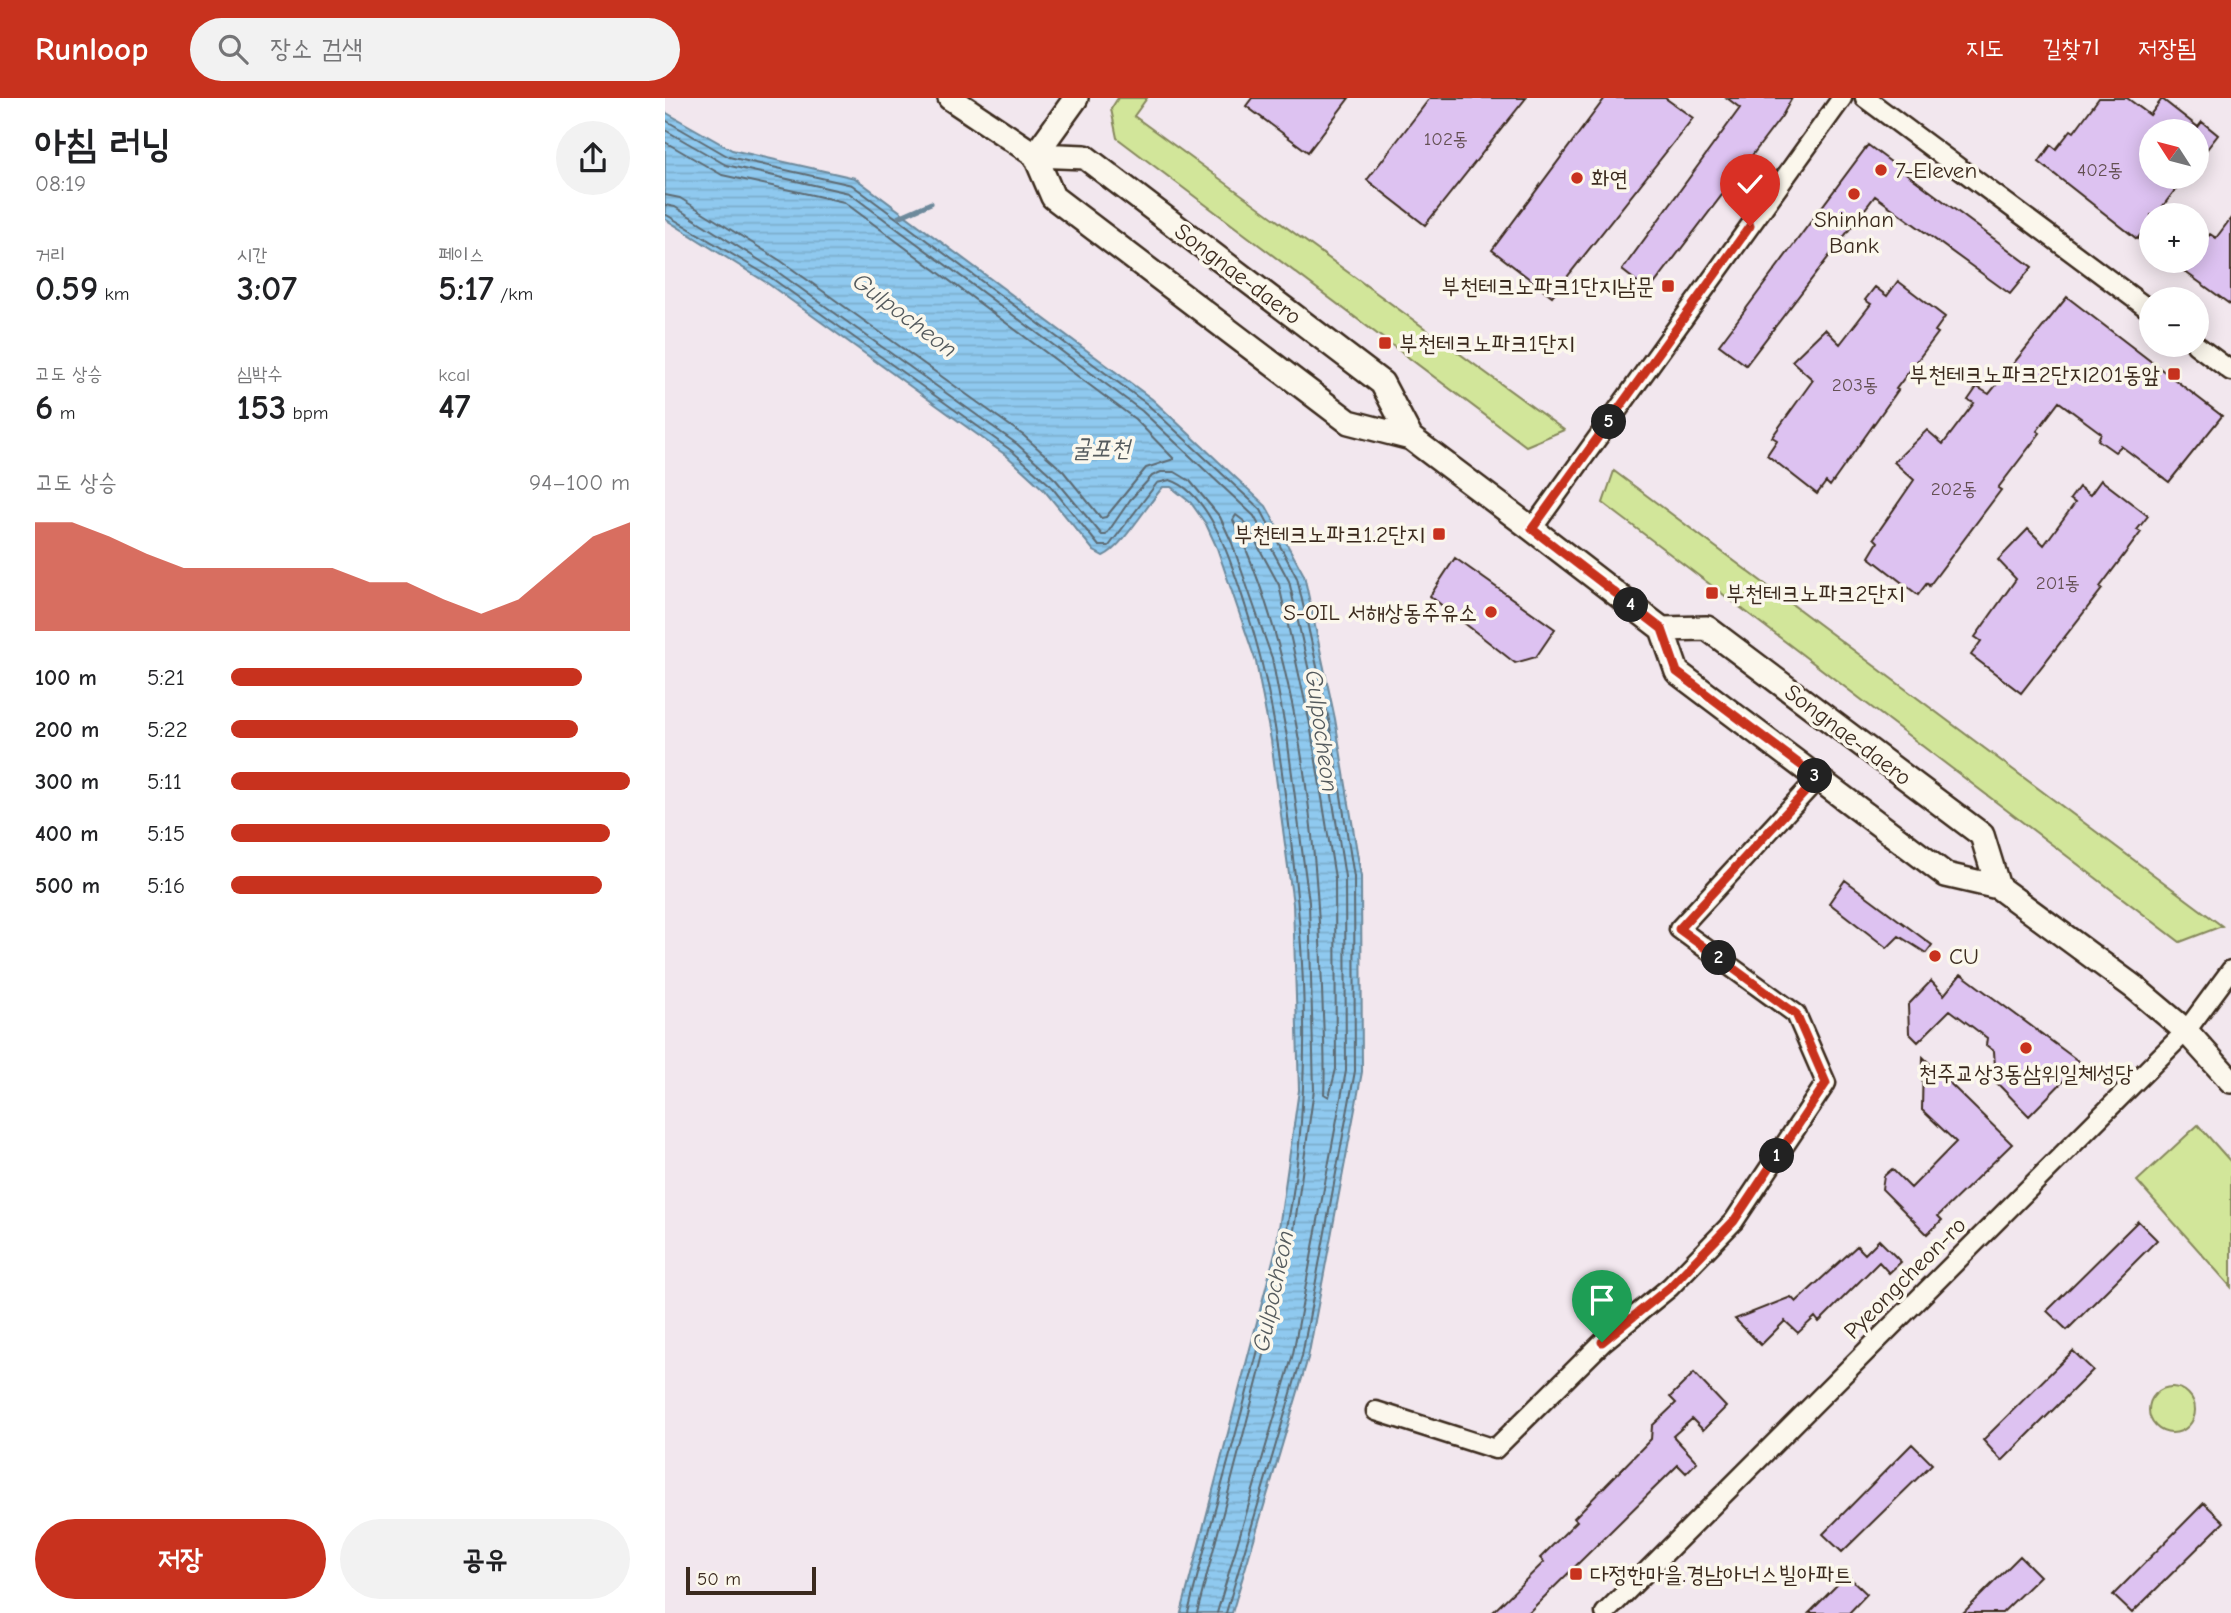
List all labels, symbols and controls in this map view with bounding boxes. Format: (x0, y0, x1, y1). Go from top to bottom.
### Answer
search box (190, 18, 680, 81)
text: Runloop (35, 30, 148, 68)
icon: search (214, 30, 252, 68)
text: 장소 검색 (270, 34, 363, 64)
text: 지도 (1966, 34, 2004, 62)
text: 길찾기 (2042, 34, 2100, 62)
text: 저장됨 (2138, 34, 2196, 62)
north arrow (2139, 119, 2209, 189)
map controls (2139, 119, 2209, 357)
button: share (556, 121, 630, 195)
text: 아침 러닝 (35, 122, 171, 166)
house number: 102동 (1424, 128, 1468, 150)
pin (1720, 154, 1780, 226)
place label: 7-Eleven (1895, 157, 1977, 184)
house number: 402동 (2077, 159, 2123, 181)
marker: 7-Eleven (1873, 162, 1889, 178)
place label: 화연 (1591, 165, 1628, 192)
icon: check (1731, 165, 1769, 203)
text: 08:19 (35, 170, 86, 197)
marker: 화연 (1569, 170, 1585, 186)
marker: Shinhan Bank (1846, 186, 1862, 202)
button: + (2139, 203, 2209, 273)
place label: Shinhan Bank (1814, 206, 1894, 259)
street label: Songnae-daero (1169, 218, 1307, 330)
text: 거리 (35, 244, 66, 266)
text: 시간 (237, 244, 267, 266)
text: 페이스 (438, 244, 484, 266)
water label: Gulpocheon (847, 267, 963, 363)
text: 0.59 (35, 268, 98, 309)
text: 3:07 (237, 268, 297, 309)
text: 5:17 (438, 268, 494, 309)
place label: 부천테크노파크1단지남문 (1441, 273, 1654, 300)
marker: 부천테크노파크1단지남문 (1660, 278, 1676, 294)
text: km (98, 283, 130, 305)
text: /km (494, 283, 533, 305)
button: − (2139, 287, 2209, 357)
place label: 부천테크노파크1단지 (1399, 330, 1575, 357)
marker: 부천테크노파크1단지 (1377, 335, 1393, 351)
place label: 부천테크노파크2단지201동앞 (1909, 361, 2160, 388)
text: 고도 상승 (35, 363, 103, 385)
text: 심박수 (237, 363, 283, 385)
text: kcal (438, 364, 470, 386)
marker: 부천테크노파크2단지201동앞 (2166, 366, 2182, 382)
house number: 203동 (1832, 374, 1878, 396)
text: 47 (438, 386, 471, 427)
text: 6 (35, 387, 53, 428)
text: 153 (237, 387, 286, 428)
text: m (53, 402, 75, 424)
text: bpm (286, 402, 329, 424)
pin: 5 (1591, 404, 1627, 440)
text: 5 (1603, 410, 1614, 432)
water label: 굴포천 (1072, 434, 1133, 462)
text: 고도 상승 (35, 469, 117, 496)
text: 94–100 m (529, 469, 630, 496)
house number: 202동 (1931, 478, 1977, 500)
place label: 부천테크노파크1.2단지 (1234, 521, 1425, 548)
marker: 부천테크노파크1.2단지 (1431, 526, 1447, 542)
house number: 201동 (2036, 572, 2080, 594)
place label: 부천테크노파크2단지 (1726, 580, 1905, 607)
marker: 부천테크노파크2단지 (1704, 585, 1720, 601)
pin: 4 (1613, 588, 1649, 622)
text: 4 (1626, 593, 1635, 615)
place label: S-OIL 서해상동주유소 (1283, 599, 1477, 626)
marker: S-OIL 서해상동주유소 (1483, 604, 1499, 620)
text: 100 m (35, 664, 97, 691)
text: 5:21 (147, 664, 185, 691)
water label: Gulpocheon (1300, 668, 1344, 794)
street label: Songnae-daero (1779, 679, 1917, 791)
text: 200 m (35, 716, 99, 743)
text: 5:22 (147, 716, 188, 743)
pin: 3 (1797, 758, 1833, 794)
text: 3 (1810, 764, 1819, 786)
text: 300 m (35, 768, 99, 795)
text: 5:11 (147, 768, 182, 795)
text: 400 m (35, 820, 99, 847)
text: 5:15 (147, 820, 185, 847)
text: 500 m (35, 872, 100, 899)
text: 5:16 (147, 872, 185, 899)
pin: 2 (1701, 940, 1737, 976)
place label: CU (1949, 943, 1979, 970)
text: 2 (1714, 946, 1723, 968)
marker: CU (1927, 948, 1943, 964)
marker: 천주교상3동삼위일체성당 (2018, 1040, 2034, 1056)
place label: 천주교상3동삼위일체성당 (1918, 1060, 2134, 1087)
pin: 1 (1759, 1138, 1795, 1174)
text: 1 (1773, 1144, 1780, 1166)
street label: Pyeongcheon-ro (1838, 1211, 1972, 1345)
water label: Gulpocheon (1247, 1228, 1299, 1354)
pin (1572, 1270, 1632, 1342)
icon: arrive (1583, 1281, 1621, 1319)
button: 저장 (35, 1519, 326, 1599)
button: 공유 (340, 1519, 630, 1599)
place label: 다정한마을.경남아너스빌아파트 (1590, 1561, 1853, 1588)
scale bar (686, 1564, 815, 1596)
marker: 다정한마을.경남아너스빌아파트 (1568, 1566, 1584, 1582)
text: 50 m (697, 1568, 741, 1590)

